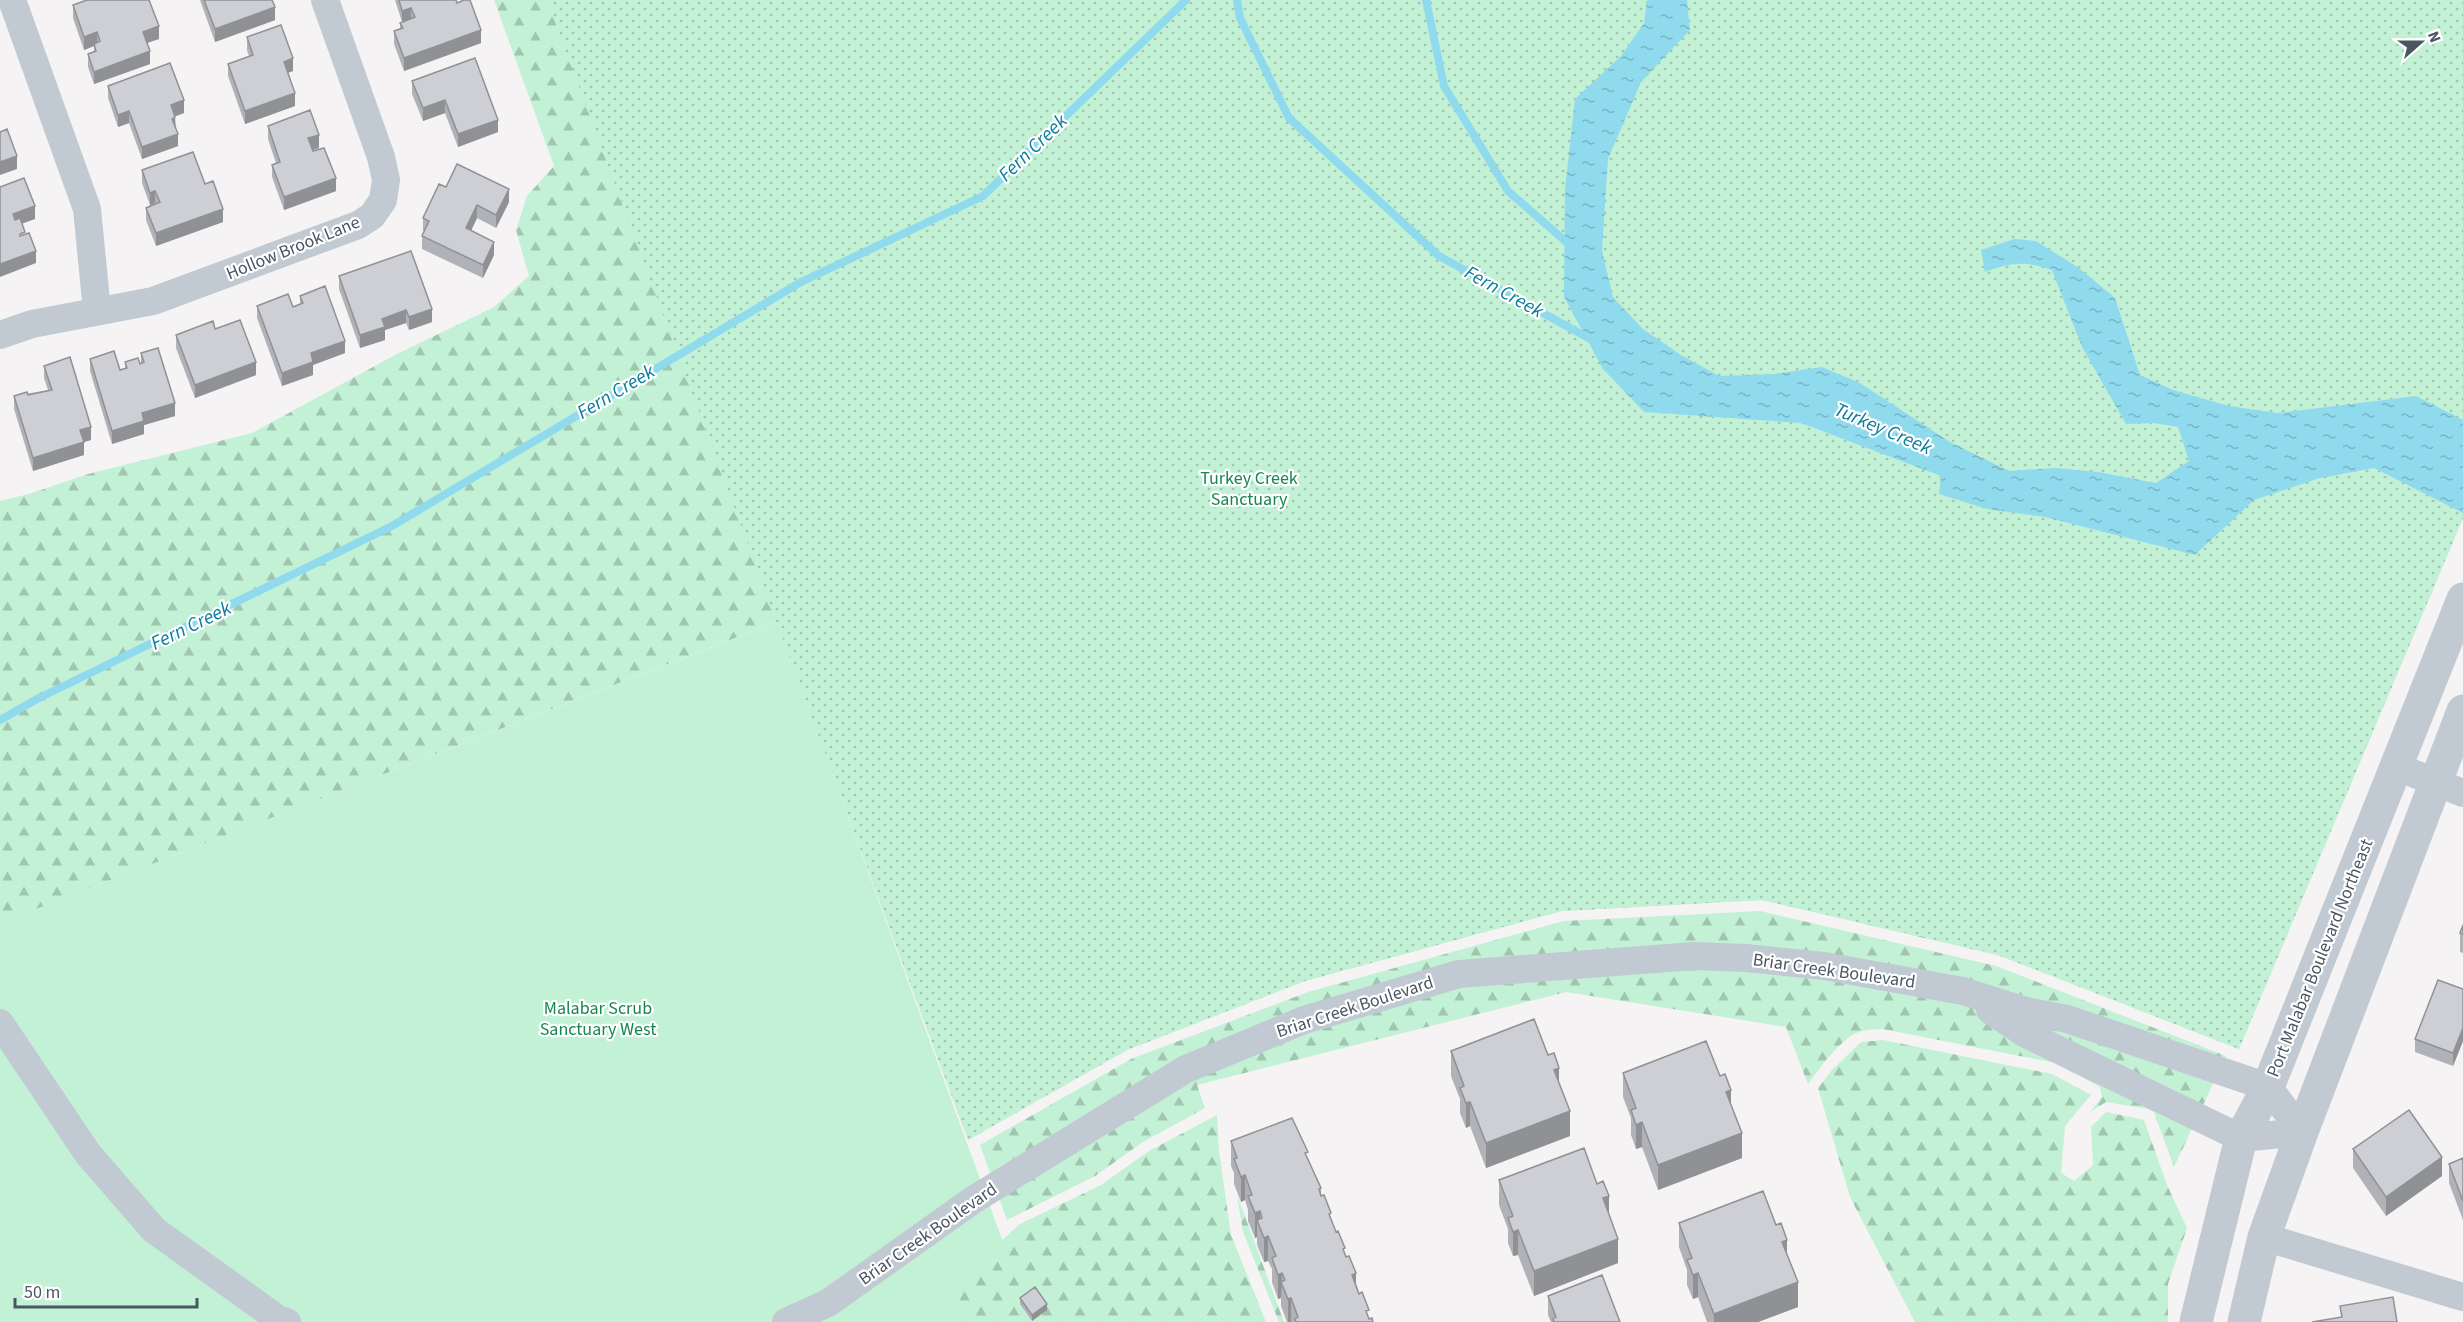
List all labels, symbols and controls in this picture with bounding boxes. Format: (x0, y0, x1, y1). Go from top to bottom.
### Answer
north arrow (2391, 12, 2451, 72)
text: N (2422, 28, 2446, 46)
water label: Fern Creek (992, 108, 1074, 188)
street label: Hollow Brook Lane (222, 210, 364, 286)
water label: Fern Creek (1459, 259, 1549, 325)
water label: Fern Creek (572, 357, 661, 426)
water label: Turkey Creek (1830, 396, 1936, 462)
park label: Turkey Creek Sanctuary (1200, 466, 1298, 512)
water label: Fern Creek (146, 594, 236, 658)
street label: Port Malabar Boulevard Northeast (2261, 835, 2379, 1081)
street label: Briar Creek Boulevard (1751, 947, 1917, 995)
street label: Briar Creek Boulevard (1273, 970, 1437, 1044)
park label: Malabar Scrub Sanctuary West (540, 996, 656, 1042)
street label: Briar Creek Boulevard (854, 1177, 1002, 1291)
scale bar (15, 1271, 196, 1309)
text: 50 m (24, 1280, 60, 1305)

